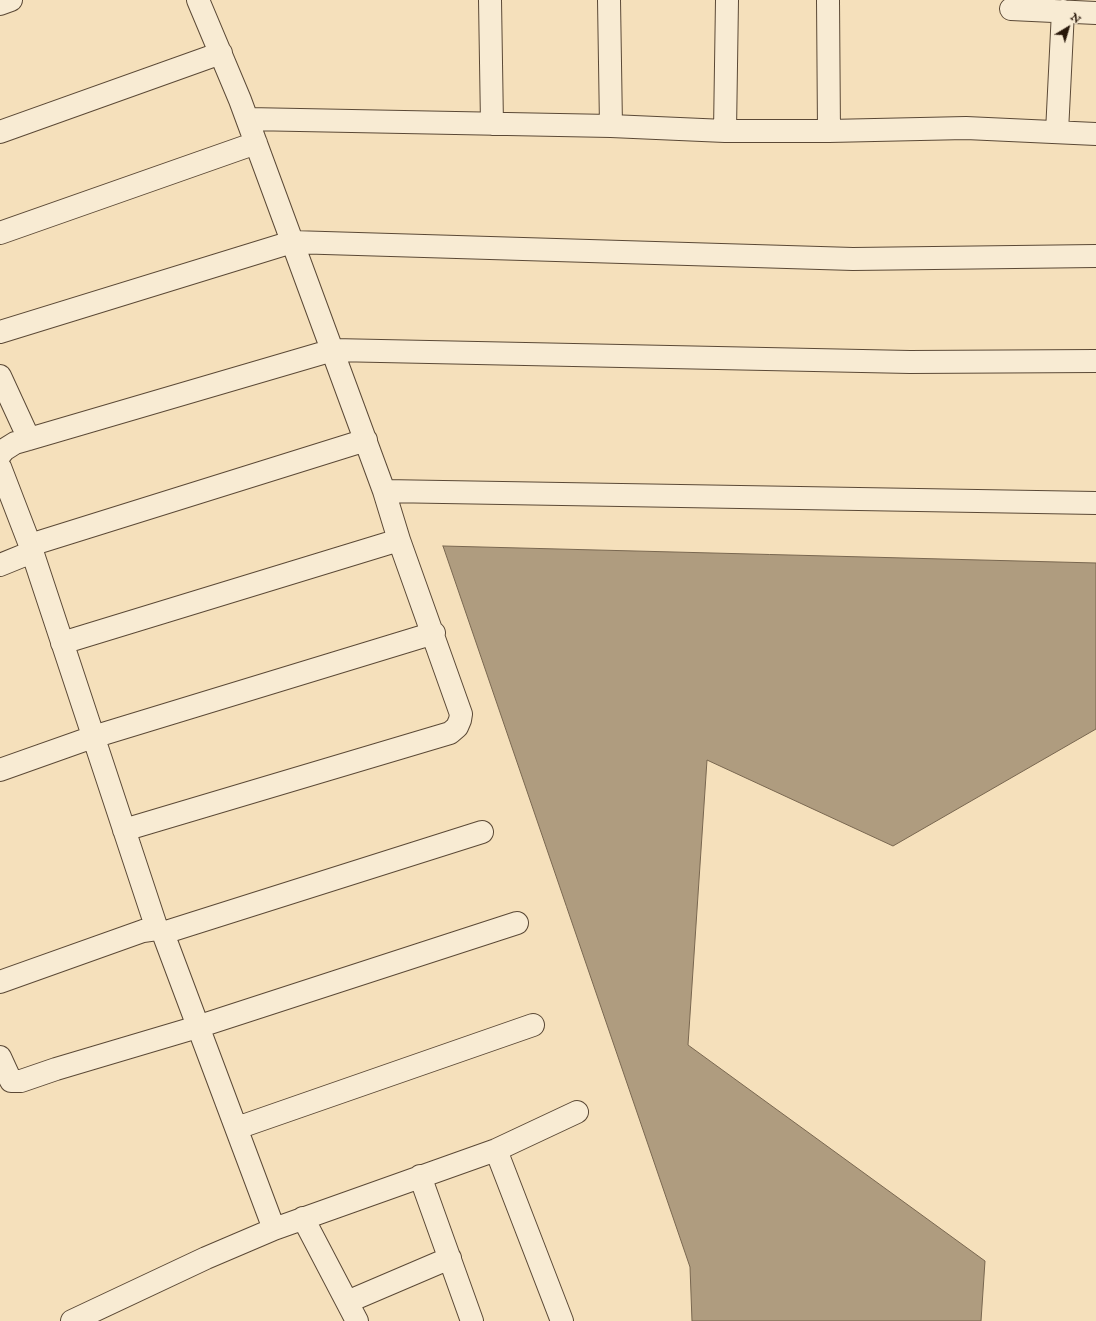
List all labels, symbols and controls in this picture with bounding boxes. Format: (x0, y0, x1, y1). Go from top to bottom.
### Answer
north arrow (1048, 8, 1088, 48)
text: N (1067, 10, 1083, 27)

